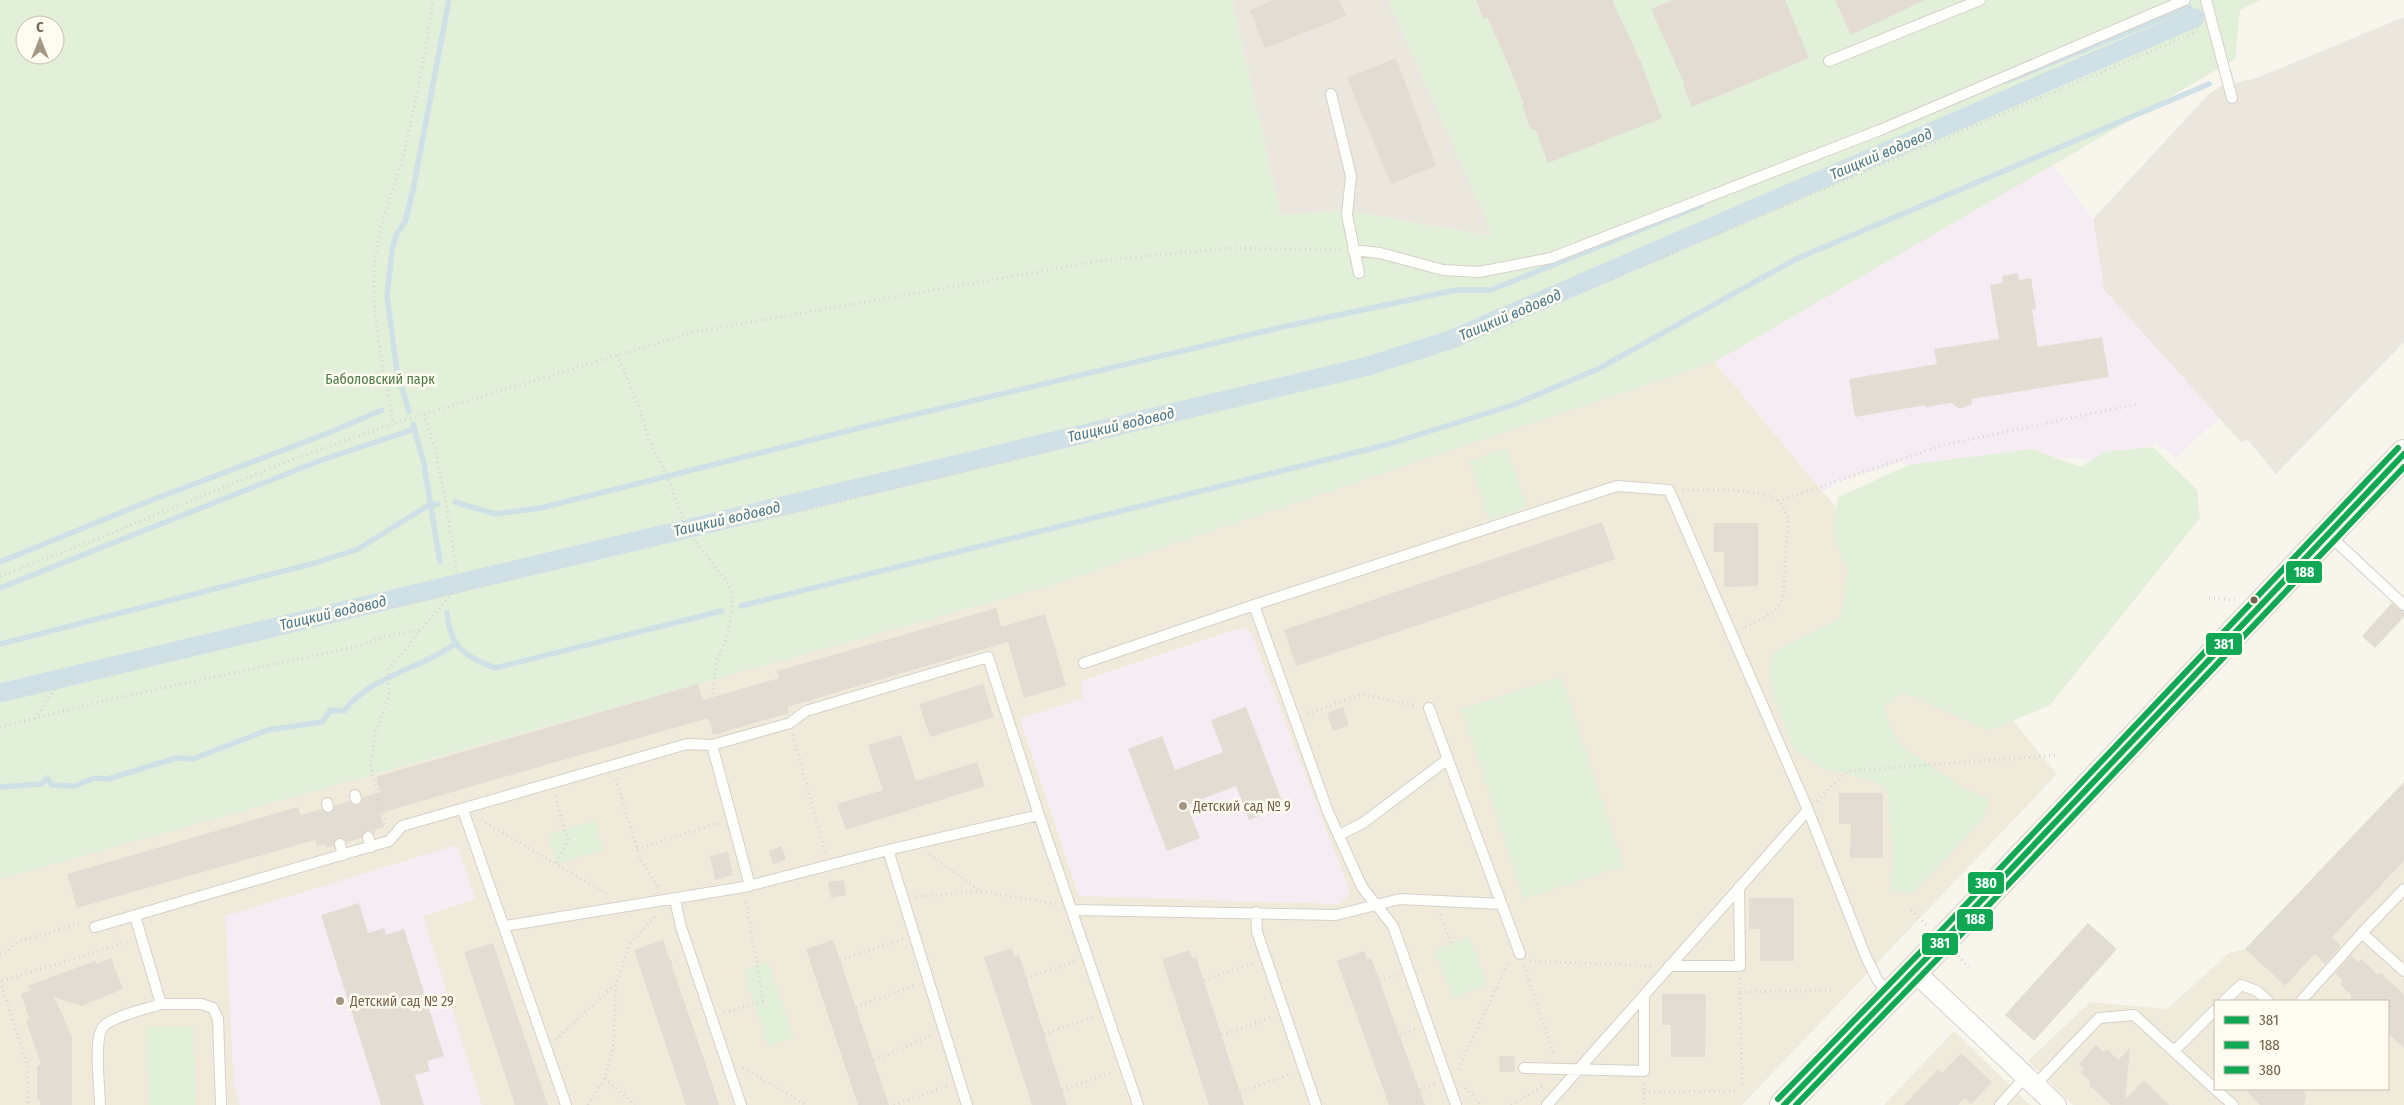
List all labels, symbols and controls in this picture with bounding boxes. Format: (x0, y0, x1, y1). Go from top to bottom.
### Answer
north arrow (15, 15, 65, 65)
text: С (36, 19, 44, 36)
water label: Таицкий водовод (1827, 124, 1935, 184)
water label: Таицкий водовод (1456, 285, 1564, 345)
park label: Баболовский парк (325, 371, 435, 388)
water label: Таицкий водовод (1066, 404, 1177, 446)
water label: Таицкий водовод (672, 498, 783, 540)
line badge: 188 (2285, 560, 2323, 584)
text: 188 (2294, 564, 2315, 581)
water label: Таицкий водовод (278, 592, 389, 634)
unlabelled marker (2249, 595, 2259, 605)
line badge: 381 (2205, 632, 2243, 656)
text: 381 (2213, 636, 2234, 653)
place label: Детский сад № 9 (1192, 798, 1291, 815)
marker: Детский сад № 9 (1177, 800, 1189, 812)
line badge: 380 (1967, 871, 2005, 895)
text: 380 (1974, 875, 1997, 892)
line badge: 188 (1956, 908, 1994, 932)
text: 188 (1965, 911, 1986, 928)
line badge: 381 (1921, 932, 1959, 956)
text: 381 (1929, 935, 1950, 952)
place label: Детский сад № 29 (349, 993, 454, 1010)
marker: Детский сад № 29 (334, 995, 346, 1007)
legend (2214, 1000, 2389, 1090)
text: 381 (2259, 1011, 2279, 1029)
text: 188 (2259, 1036, 2280, 1054)
text: 380 (2259, 1061, 2281, 1079)

